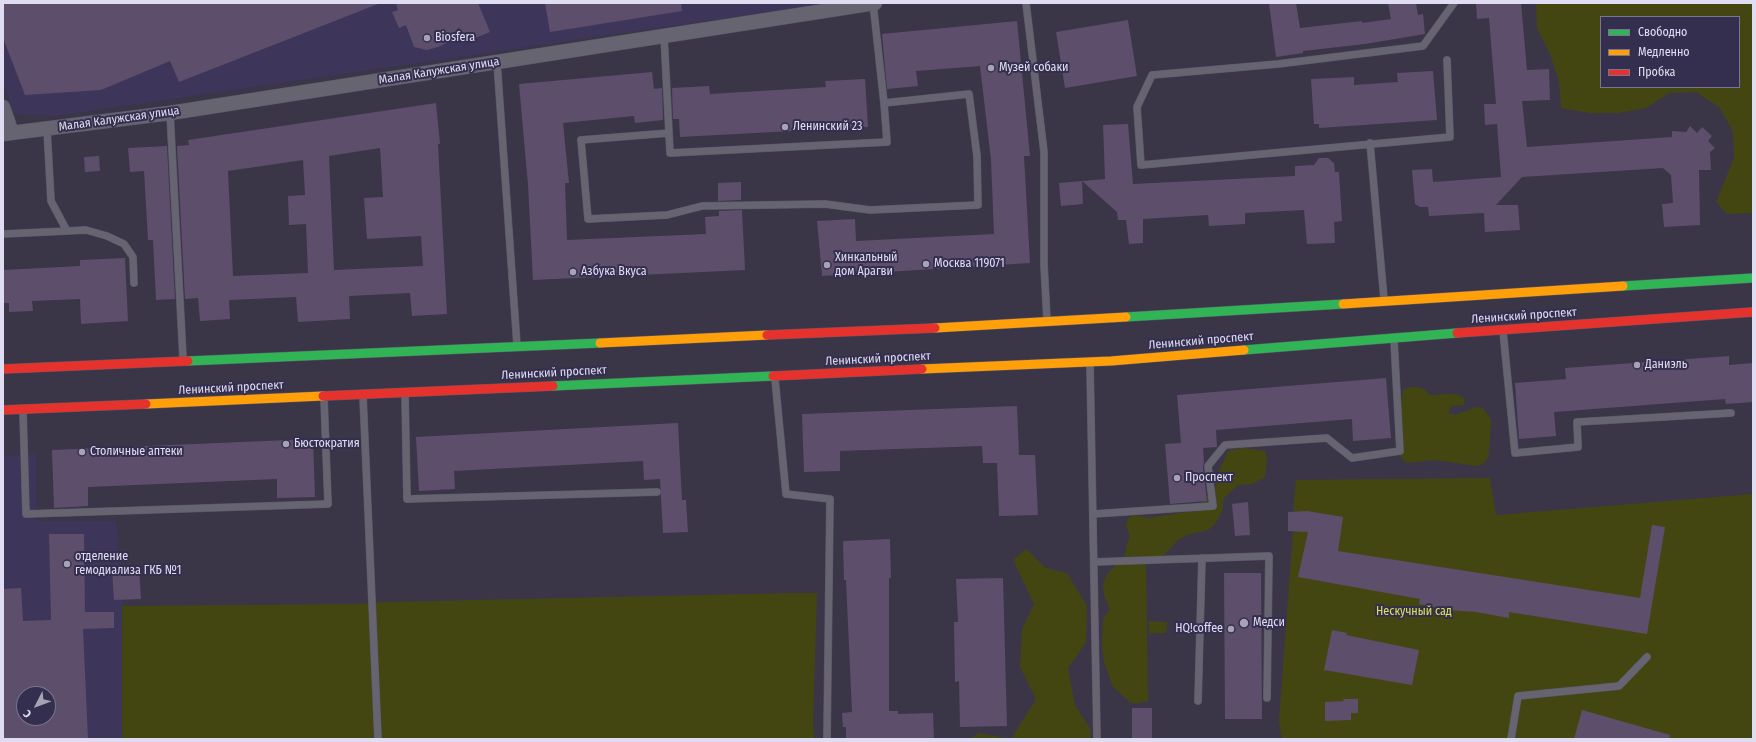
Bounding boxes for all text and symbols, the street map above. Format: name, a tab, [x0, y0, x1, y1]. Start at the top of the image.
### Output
legend	[1600, 16, 1740, 88]
text: Свободно	[1638, 25, 1687, 39]
place label: Biosfera	[435, 31, 475, 45]
marker: Biosfera	[422, 33, 432, 43]
text: Медленно	[1638, 45, 1690, 59]
street label: Малая Калужская улица	[378, 54, 500, 88]
place label: Музей собаки	[999, 61, 1069, 75]
marker: Музей собаки	[986, 63, 996, 73]
text: Пробка	[1638, 65, 1676, 79]
street label: Малая Калужская улица	[58, 103, 180, 135]
place label: Ленинский 23	[793, 120, 862, 134]
marker: Ленинский 23	[780, 122, 790, 132]
place label: Хинкальный дом Арагви	[835, 251, 898, 279]
place label: Москва 119071	[934, 257, 1005, 271]
marker: Москва 119071	[921, 259, 931, 269]
marker: Хинкальный дом Арагви	[822, 260, 832, 270]
place label: Азбука Вкуса	[581, 265, 647, 279]
marker: Азбука Вкуса	[568, 267, 578, 277]
street label: Ленинский проспект	[1471, 305, 1577, 327]
street label: Ленинский проспект	[1148, 329, 1254, 353]
street label: Ленинский проспект	[825, 349, 931, 369]
place label: Даниэль	[1645, 358, 1687, 372]
marker: Даниэль	[1632, 360, 1642, 370]
street label: Ленинский проспект	[501, 363, 607, 383]
street label: Ленинский проспект	[178, 378, 284, 398]
place label: Бюстократия	[294, 437, 360, 451]
marker: Бюстократия	[281, 439, 291, 449]
place label: Столичные аптеки	[90, 445, 183, 459]
marker: Столичные аптеки	[77, 447, 87, 457]
place label: Проспект	[1185, 471, 1233, 485]
marker: Проспект	[1172, 473, 1182, 483]
place label: отделение гемодиализа ГКБ №1	[75, 550, 181, 578]
marker: отделение гемодиализа ГКБ №1	[62, 559, 72, 569]
park label: Нескучный сад	[1376, 605, 1452, 619]
place label: Медси	[1253, 616, 1285, 630]
marker: Медси	[1238, 617, 1250, 629]
place label: HQ!coffee	[1175, 622, 1223, 636]
marker: HQ!coffee	[1226, 624, 1236, 634]
north arrow	[16, 686, 56, 726]
text: С	[21, 707, 34, 720]

